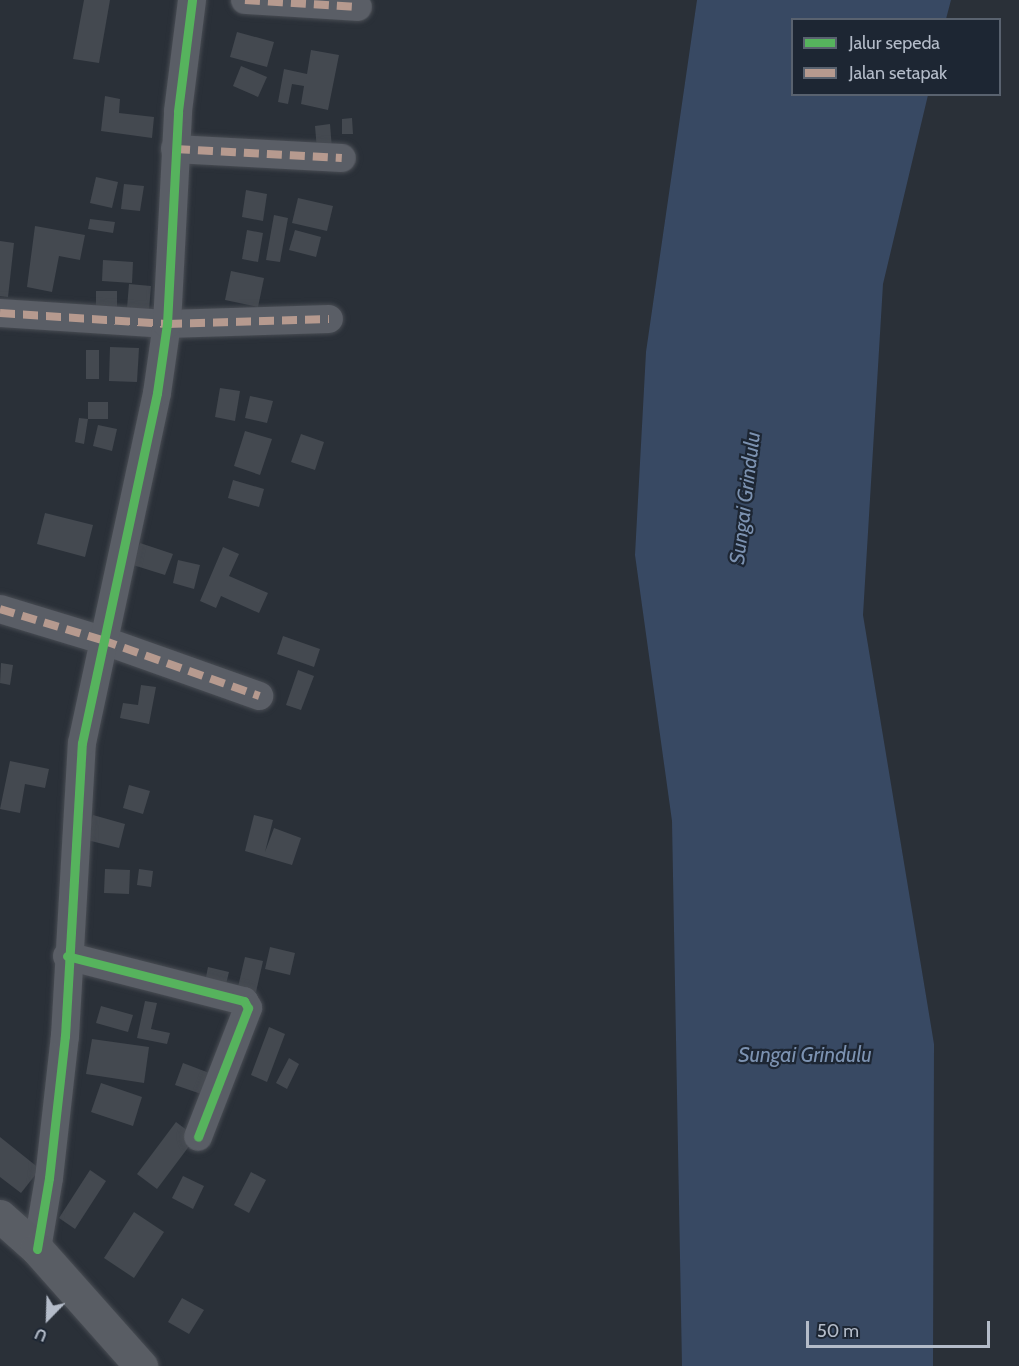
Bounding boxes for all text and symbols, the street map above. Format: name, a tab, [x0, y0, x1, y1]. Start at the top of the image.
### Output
legend	[791, 18, 1001, 96]
text: Jalur sepeda	[849, 32, 940, 54]
text: Jalan setapak	[849, 62, 947, 84]
water label: Sungai Grindulu	[724, 430, 766, 566]
water label: Sungai Grindulu	[738, 1042, 872, 1068]
north arrow	[18, 1288, 78, 1348]
scale bar	[809, 1309, 994, 1347]
text: 50 m	[817, 1320, 859, 1342]
text: U	[32, 1324, 50, 1346]

